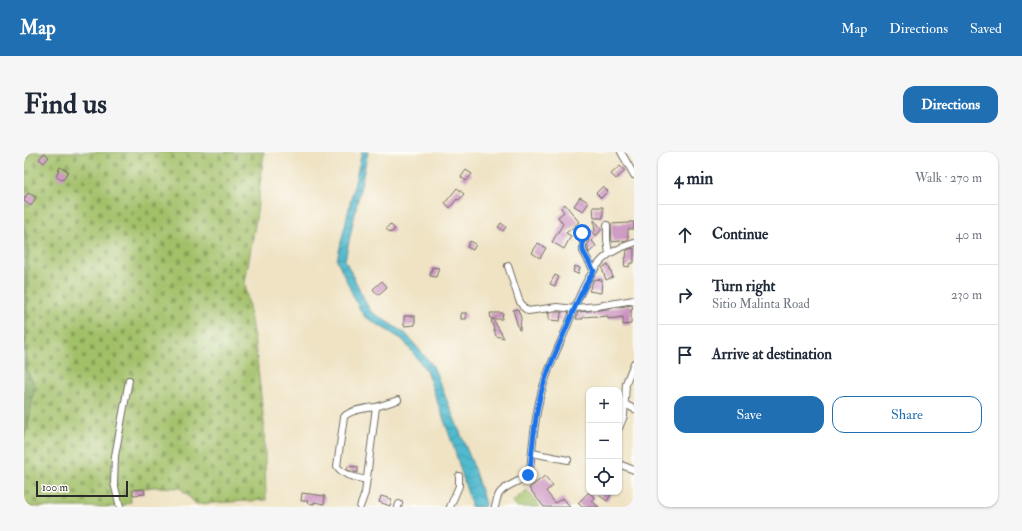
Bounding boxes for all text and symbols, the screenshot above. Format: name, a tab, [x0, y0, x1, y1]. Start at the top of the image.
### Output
text: Map	[20, 16, 56, 40]
text: Map	[841, 20, 867, 37]
text: Directions	[889, 20, 948, 37]
text: Saved	[970, 20, 1002, 37]
button: Directions	[903, 86, 998, 123]
text: Find us	[24, 87, 107, 122]
text: 4 min	[674, 168, 713, 189]
text: Walk · 270 m	[915, 170, 982, 186]
route start	[573, 224, 591, 242]
icon: ahead	[674, 224, 696, 246]
text: Continue	[712, 225, 768, 244]
text: 40 m	[956, 227, 982, 243]
text: Turn right	[712, 277, 775, 296]
icon: right	[674, 284, 696, 306]
text: 230 m	[951, 287, 982, 303]
text: Sitio Malinta Road	[712, 296, 810, 312]
icon: arrive	[674, 344, 696, 366]
text: Arrive at destination	[712, 345, 832, 364]
map controls	[586, 387, 622, 495]
button: +	[586, 387, 622, 423]
button: Save	[674, 396, 824, 433]
button: Share	[832, 396, 982, 433]
button: −	[586, 423, 622, 459]
button: locate	[586, 459, 622, 495]
route end	[519, 466, 537, 484]
scale bar	[36, 479, 128, 498]
text: 100 m	[42, 481, 68, 494]

